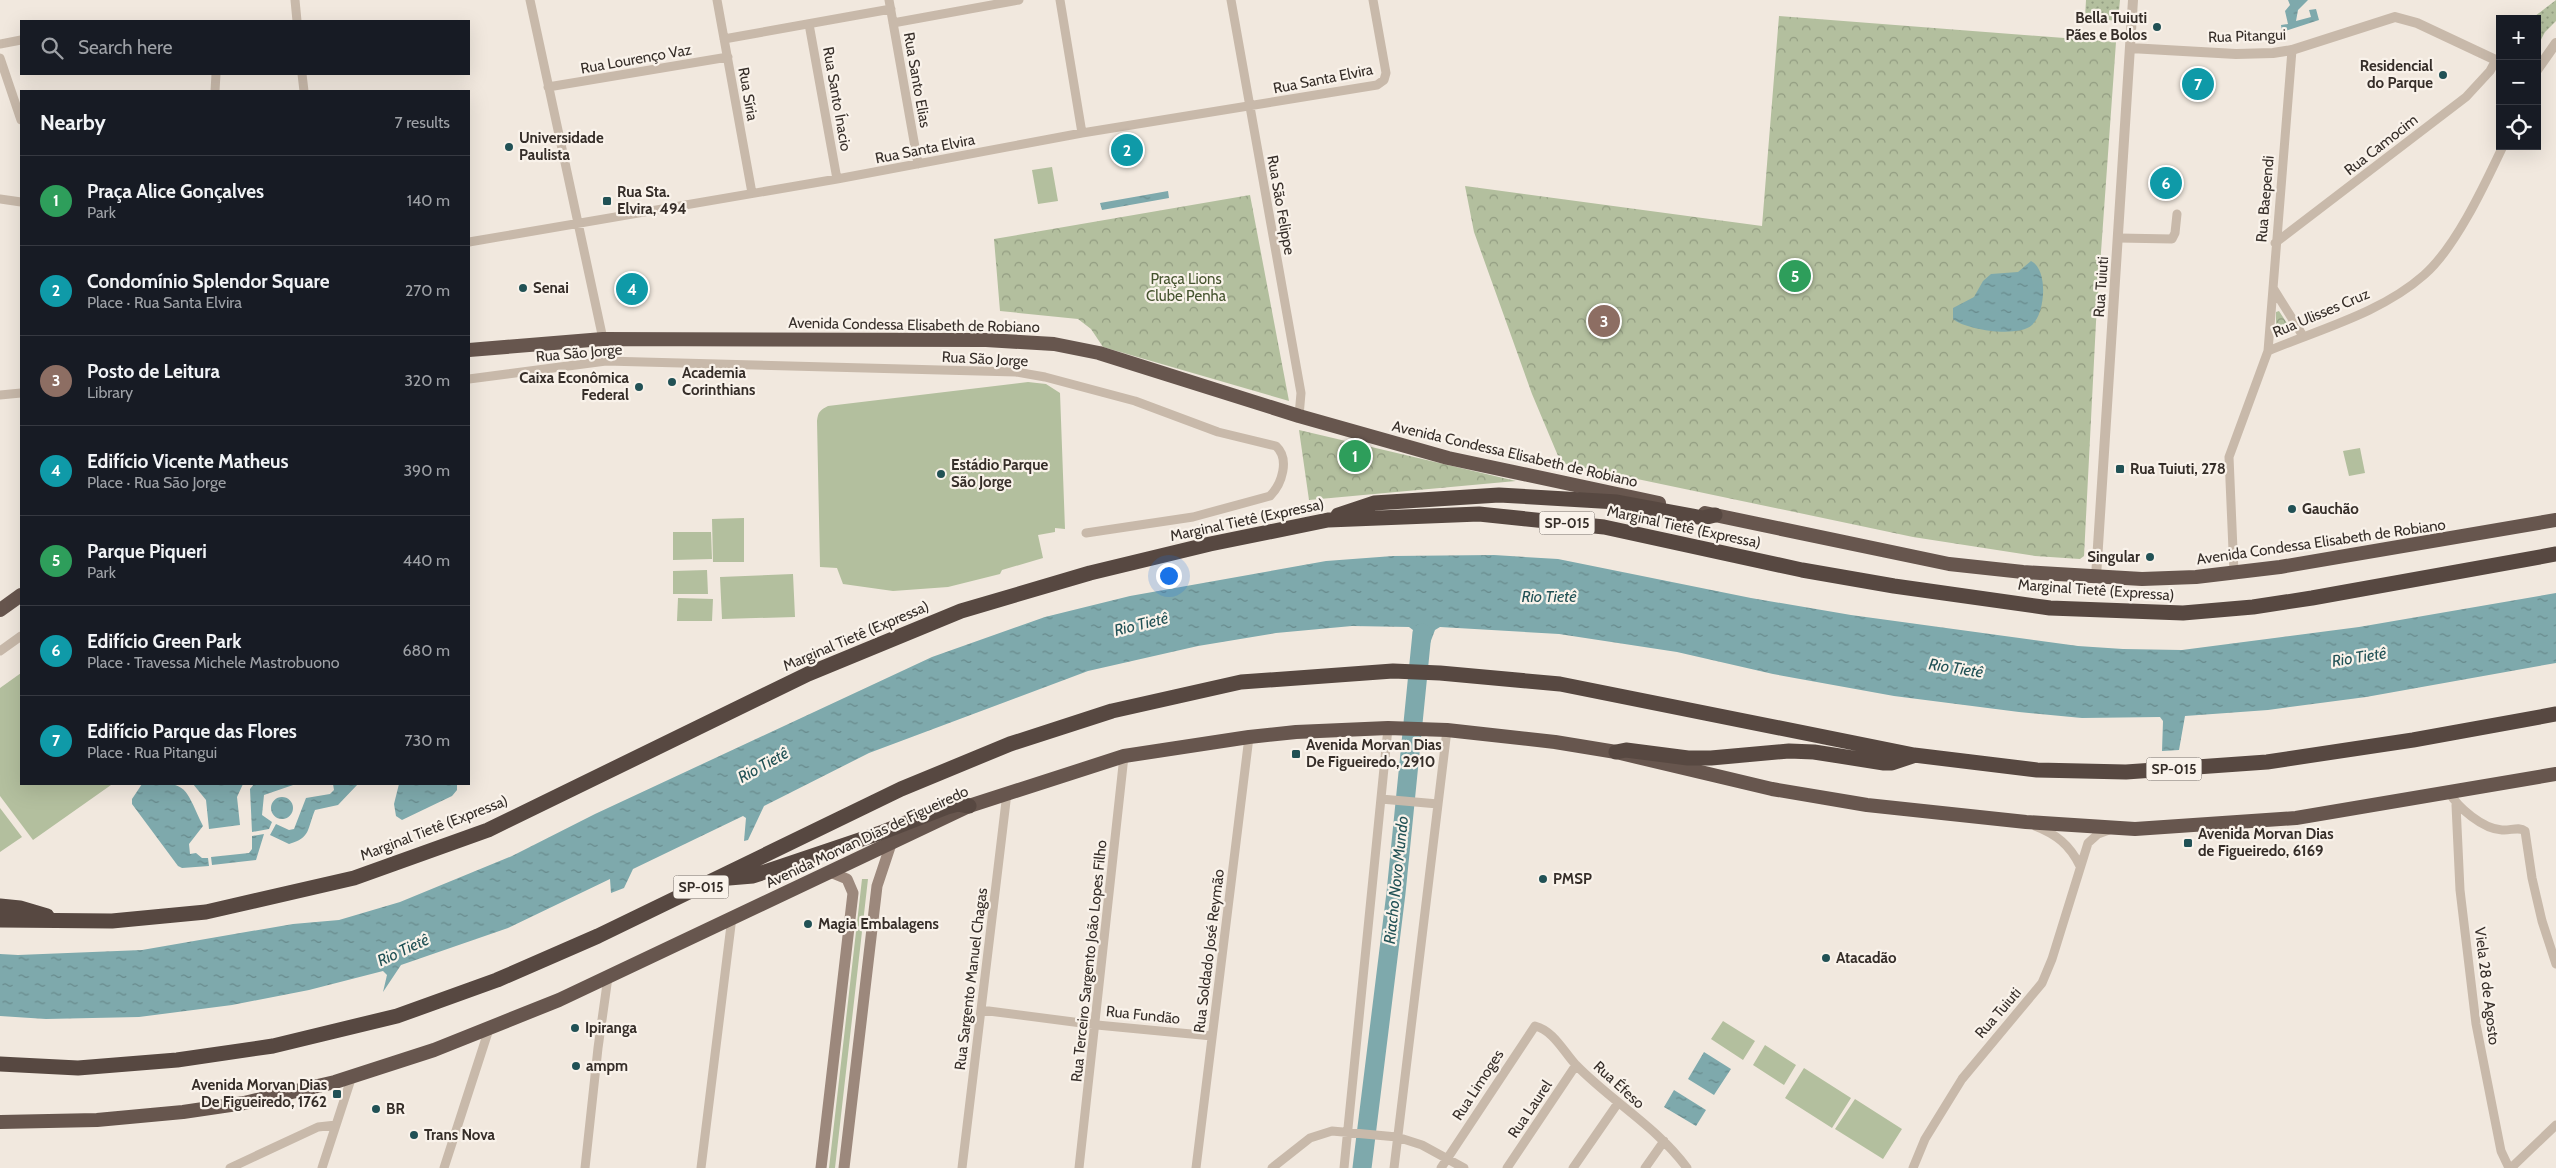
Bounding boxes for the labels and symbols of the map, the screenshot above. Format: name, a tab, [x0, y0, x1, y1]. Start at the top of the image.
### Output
place label: Bella Tuiuti Pães e Bolos	[2066, 9, 2147, 44]
marker: Bella Tuiuti Pães e Bolos	[2151, 21, 2163, 33]
street label: Rua Pitangui	[2208, 26, 2286, 46]
street label: Rua Santo Elias	[900, 31, 934, 129]
street label: Rua Lourenço Vaz	[579, 40, 693, 78]
street label: Rua Santo Ínacio	[819, 45, 856, 153]
place label: Residencial do Parque	[2360, 57, 2433, 92]
street label: Rua Santa Elvira	[1272, 60, 1375, 97]
pin: 7	[2182, 65, 2214, 103]
street label: Rua Síria	[734, 66, 762, 123]
marker: Residencial do Parque	[2437, 69, 2449, 81]
street label: Rua Camocim	[2341, 111, 2421, 179]
place label: Universidade Paulista	[519, 129, 604, 164]
street label: Rua Santa Elvira	[874, 130, 977, 167]
pin: 2	[1111, 131, 1143, 169]
marker: Universidade Paulista	[503, 141, 515, 153]
street label: Rua São Felippe	[1263, 154, 1299, 257]
street label: Rua Baependi	[2252, 155, 2278, 243]
pin: 6	[2150, 164, 2182, 202]
place label: Rua Sta. Elvira, 494	[617, 183, 687, 218]
marker: Rua Sta. Elvira, 494	[601, 195, 613, 207]
street label: Rua Tuiuti	[2090, 256, 2112, 318]
pin: 5	[1779, 257, 1811, 295]
pin: 4	[616, 270, 648, 308]
park label: Praça Lions Clube Penha	[1146, 270, 1227, 305]
place label: Senai	[533, 279, 569, 297]
marker: Senai	[517, 282, 529, 294]
street label: Rua Ulisses Cruz	[2270, 285, 2372, 341]
pin: 3	[1588, 302, 1620, 340]
street label: Avenida Condessa Elisabeth de Robiano	[788, 314, 1040, 336]
street label: Rua São Jorge	[535, 340, 623, 366]
street label: Rua São Jorge	[941, 348, 1029, 370]
place label: Academia Corinthians	[682, 364, 755, 399]
place label: Caixa Econômica Federal	[519, 369, 630, 404]
marker: Academia Corinthians	[666, 376, 678, 388]
marker: Caixa Econômica Federal	[633, 381, 645, 393]
street label: Avenida Condessa Elisabeth de Robiano	[1390, 417, 1640, 491]
pin: 1	[1339, 437, 1371, 475]
place label: Estádio Parque São Jorge	[951, 456, 1048, 491]
place label: Rua Tuiuti, 278	[2130, 460, 2226, 478]
marker: Rua Tuiuti, 278	[2114, 463, 2126, 475]
marker: Estádio Parque São Jorge	[935, 468, 947, 480]
street label: Marginal Tietê (Expressa)	[1168, 495, 1326, 545]
place label: Gauchão	[2302, 500, 2359, 518]
street label: Marginal Tietê (Expressa)	[1605, 502, 1763, 552]
marker: Gauchão	[2286, 503, 2298, 515]
road number: SP-015	[1540, 512, 1594, 534]
street label: Avenida Condessa Elisabeth de Robiano	[2195, 516, 2447, 568]
place label: Singular	[2087, 548, 2140, 566]
marker: Singular	[2144, 551, 2156, 563]
your location	[1156, 563, 1182, 589]
street label: Marginal Tietê (Expressa)	[2017, 576, 2175, 604]
water label: Rio Tietê	[1522, 587, 1577, 606]
street label: Marginal Tietê (Expressa)	[780, 597, 932, 675]
water label: Rio Tietê	[1112, 608, 1171, 640]
water label: Rio Tietê	[2330, 643, 2388, 671]
water label: Rio Tietê	[1927, 654, 1985, 682]
place label: Avenida Morvan Dias De Figueiredo, 2910	[1306, 736, 1442, 771]
water label: Rio Tietê	[734, 743, 792, 787]
marker: Avenida Morvan Dias De Figueiredo, 2910	[1290, 748, 1302, 760]
road number: SP-015	[2146, 758, 2202, 781]
street label: Avenida Morvan Dias de Figueiredo	[763, 782, 971, 892]
street label: Marginal Tietê (Expressa)	[358, 791, 510, 865]
water label: Riacho Novo Mundo	[1380, 815, 1412, 945]
place label: Avenida Morvan Dias de Figueiredo, 6169	[2198, 825, 2334, 860]
marker: Avenida Morvan Dias de Figueiredo, 6169	[2182, 837, 2194, 849]
street label: Rua Terceiro Sargento João Lopes Filho	[1067, 839, 1111, 1083]
street label: Rua Soldado José Reymão	[1190, 868, 1228, 1034]
place label: PMSP	[1553, 870, 1592, 888]
marker: PMSP	[1537, 873, 1549, 885]
road number: SP-015	[674, 876, 728, 899]
street label: Rua Sargento Manuel Chagas	[951, 887, 991, 1071]
place label: Magia Embalagens	[818, 915, 939, 933]
marker: Magia Embalagens	[802, 918, 814, 930]
street label: Viela 28 de Agosto	[2471, 926, 2503, 1046]
water label: Rio Tietê	[374, 929, 433, 970]
place label: Atacadão	[1836, 949, 1897, 967]
marker: Atacadão	[1820, 952, 1832, 964]
street label: Rua Tuiuti	[1971, 984, 2025, 1042]
street label: Rua Fundão	[1105, 1002, 1181, 1028]
place label: Ipiranga	[585, 1019, 637, 1037]
marker: Ipiranga	[569, 1022, 581, 1034]
street label: Rua Limoges	[1448, 1046, 1508, 1124]
place label: ampm	[586, 1057, 628, 1075]
street label: Rua Éfeso	[1590, 1057, 1649, 1113]
marker: ampm	[570, 1060, 582, 1072]
place label: Avenida Morvan Dias De Figueiredo, 1762	[191, 1076, 327, 1111]
street label: Rua Laurel	[1504, 1076, 1556, 1141]
marker: Avenida Morvan Dias De Figueiredo, 1762	[331, 1088, 343, 1100]
place label: BR	[386, 1100, 405, 1118]
marker: BR	[370, 1103, 382, 1115]
place label: Trans Nova	[424, 1126, 496, 1144]
marker: Trans Nova	[408, 1129, 420, 1141]

